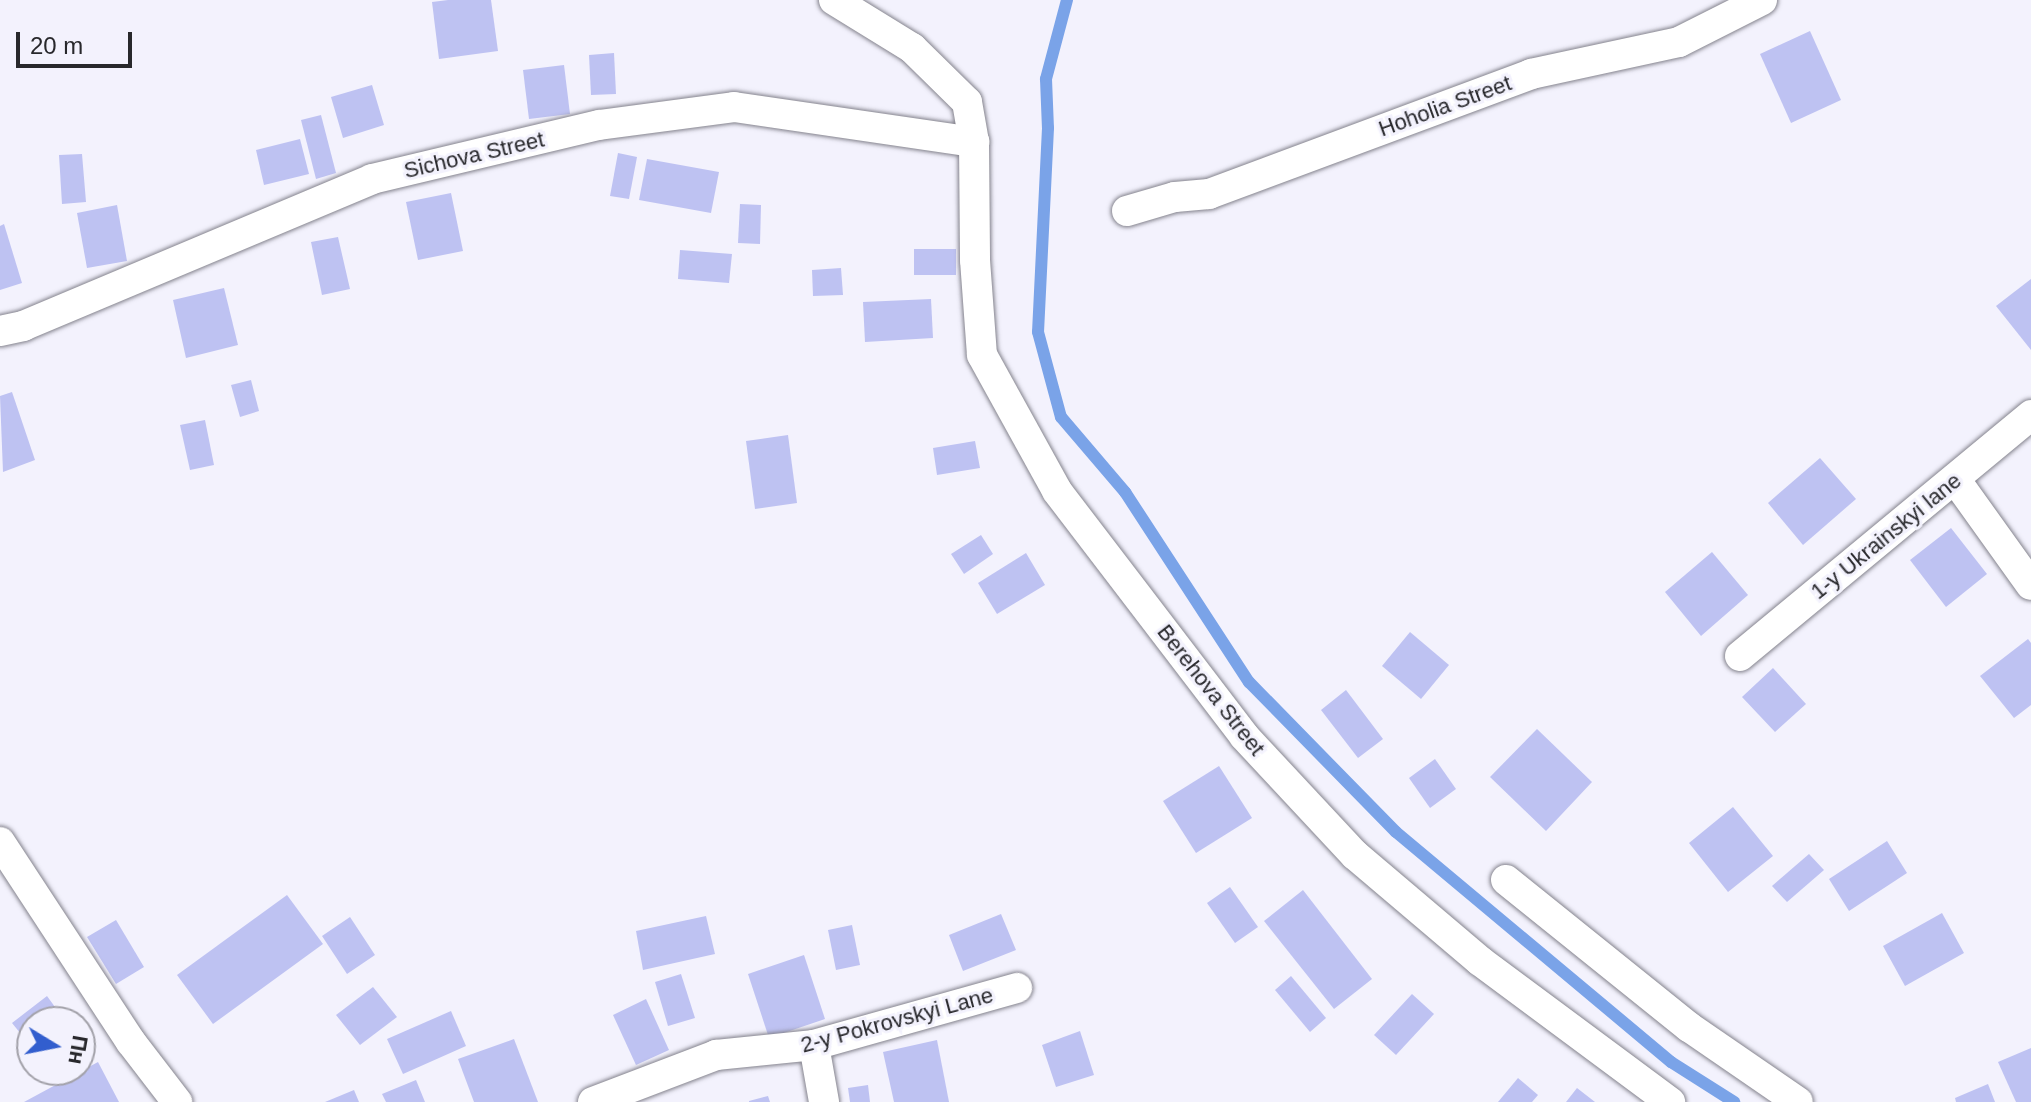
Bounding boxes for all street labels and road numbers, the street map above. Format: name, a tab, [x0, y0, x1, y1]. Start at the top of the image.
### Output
street label: Hoholia Street	[1375, 70, 1515, 142]
street label: Sichova Street	[401, 126, 547, 184]
street label: 1-y Ukrainskyi lane	[1805, 467, 1967, 605]
street label: Berehova Street	[1152, 619, 1270, 761]
street label: 2-y Pokrovskyi Lane	[798, 982, 996, 1058]

